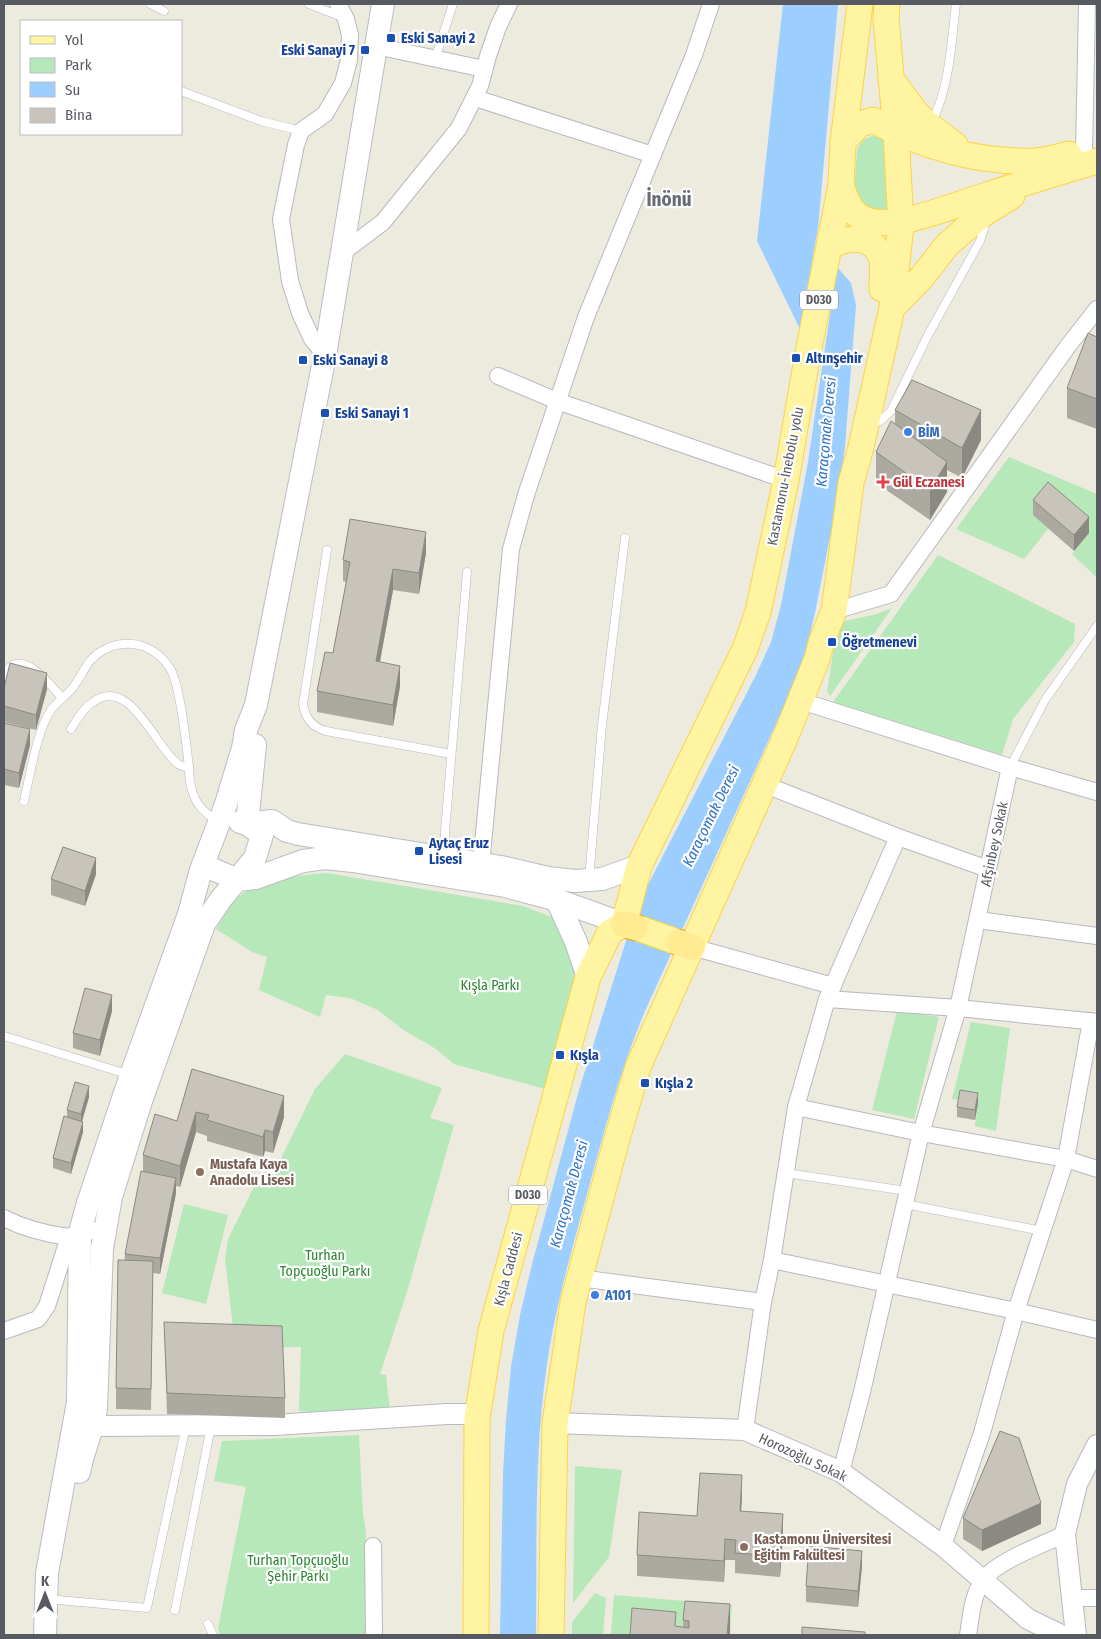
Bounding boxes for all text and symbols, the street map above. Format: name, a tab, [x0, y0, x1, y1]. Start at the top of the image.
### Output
legend	[20, 20, 182, 135]
place label: Eski Sanayi 2	[401, 30, 476, 47]
text: Yol	[65, 31, 83, 49]
marker: Eski Sanayi 2	[385, 32, 397, 44]
place label: Eski Sanayi 7	[281, 42, 355, 59]
marker: Eski Sanayi 7	[359, 44, 371, 56]
text: Park	[65, 56, 92, 74]
text: Su	[65, 81, 80, 99]
text: Bina	[65, 106, 92, 124]
district label: İnönü	[646, 187, 692, 211]
road number: D030	[800, 290, 838, 310]
place label: Altınşehir	[805, 350, 864, 368]
place label: Eski Sanayi 8	[313, 352, 389, 369]
marker: Altınşehir	[790, 352, 802, 364]
marker: Eski Sanayi 8	[297, 354, 309, 366]
water label: Karaçomak Deresi	[812, 376, 840, 488]
place label: Eski Sanayi 1	[335, 405, 409, 422]
street label: Kastamonu-İnebolu yolu	[764, 405, 807, 547]
marker: Eski Sanayi 1	[319, 407, 331, 419]
place label: BİM	[918, 423, 940, 441]
marker: BİM	[902, 426, 914, 438]
place label: Gül Eczanesi	[893, 474, 965, 491]
marker: Gül Eczanesi	[877, 476, 889, 488]
place label: Öğretmenevi	[842, 633, 917, 651]
marker: Öğretmenevi	[826, 636, 838, 648]
water label: Karaçomak Deresi	[679, 762, 743, 869]
street label: Afşinbey Sokak	[977, 800, 1012, 888]
place label: Aytaç Eruz Lisesi	[428, 835, 489, 868]
marker: Aytaç Eruz Lisesi	[413, 845, 425, 857]
park label: Kışla Parkı	[460, 977, 520, 994]
place label: Kışla	[570, 1047, 599, 1065]
marker: Kışla	[554, 1049, 566, 1061]
place label: Kışla 2	[655, 1075, 694, 1093]
marker: Kışla 2	[639, 1077, 651, 1089]
water label: Karaçomak Deresi	[546, 1138, 592, 1250]
place label: Mustafa Kaya Anadolu Lisesi	[209, 1156, 294, 1189]
marker: Mustafa Kaya Anadolu Lisesi	[194, 1166, 206, 1178]
road number: D030	[509, 1186, 547, 1204]
street label: Kışla Caddesi	[490, 1230, 527, 1308]
park label: Turhan Topçuoğlu Parkı	[280, 1247, 370, 1280]
place label: A101	[604, 1287, 631, 1304]
marker: A101	[589, 1289, 601, 1301]
street label: Horozoğlu Sokak	[756, 1430, 850, 1485]
place label: Kastamonu Üniversitesi Eğitim Fakültesi	[754, 1530, 892, 1564]
marker: Kastamonu Üniversitesi Eğitim Fakültesi	[738, 1541, 750, 1553]
park label: Turhan Topçuoğlu Şehir Parkı	[247, 1552, 349, 1585]
north arrow	[20, 1569, 70, 1619]
text: K	[41, 1573, 50, 1590]

